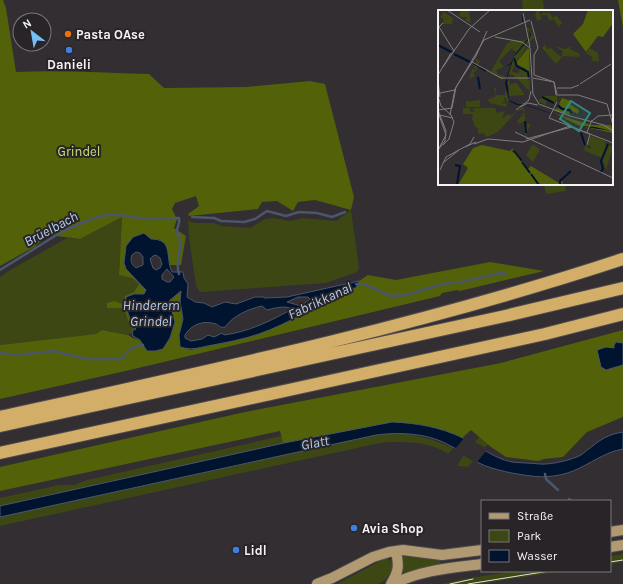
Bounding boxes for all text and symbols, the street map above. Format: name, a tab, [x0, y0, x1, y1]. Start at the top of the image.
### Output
inset map	[438, 10, 613, 185]
north arrow	[12, 12, 52, 52]
text: N	[20, 16, 34, 31]
place label: Pasta OAse	[76, 27, 145, 42]
marker: Pasta OAse	[63, 29, 73, 39]
marker: Danieli	[64, 45, 74, 55]
place label: Danieli	[47, 57, 91, 72]
park label: Grindel	[58, 144, 100, 159]
water label: Brüelbach	[21, 208, 81, 250]
water label: Fabrikkanal	[285, 279, 355, 323]
water label: Hinderem Grindel	[123, 297, 180, 330]
water label: Glatt	[300, 432, 331, 454]
legend	[481, 500, 611, 572]
text: Straße	[517, 509, 553, 523]
place label: Avia Shop	[362, 521, 424, 536]
marker: Avia Shop	[349, 523, 359, 533]
text: Park	[517, 529, 542, 543]
place label: Lidl	[244, 543, 267, 558]
marker: Lidl	[231, 545, 241, 555]
text: Wasser	[517, 549, 558, 563]

